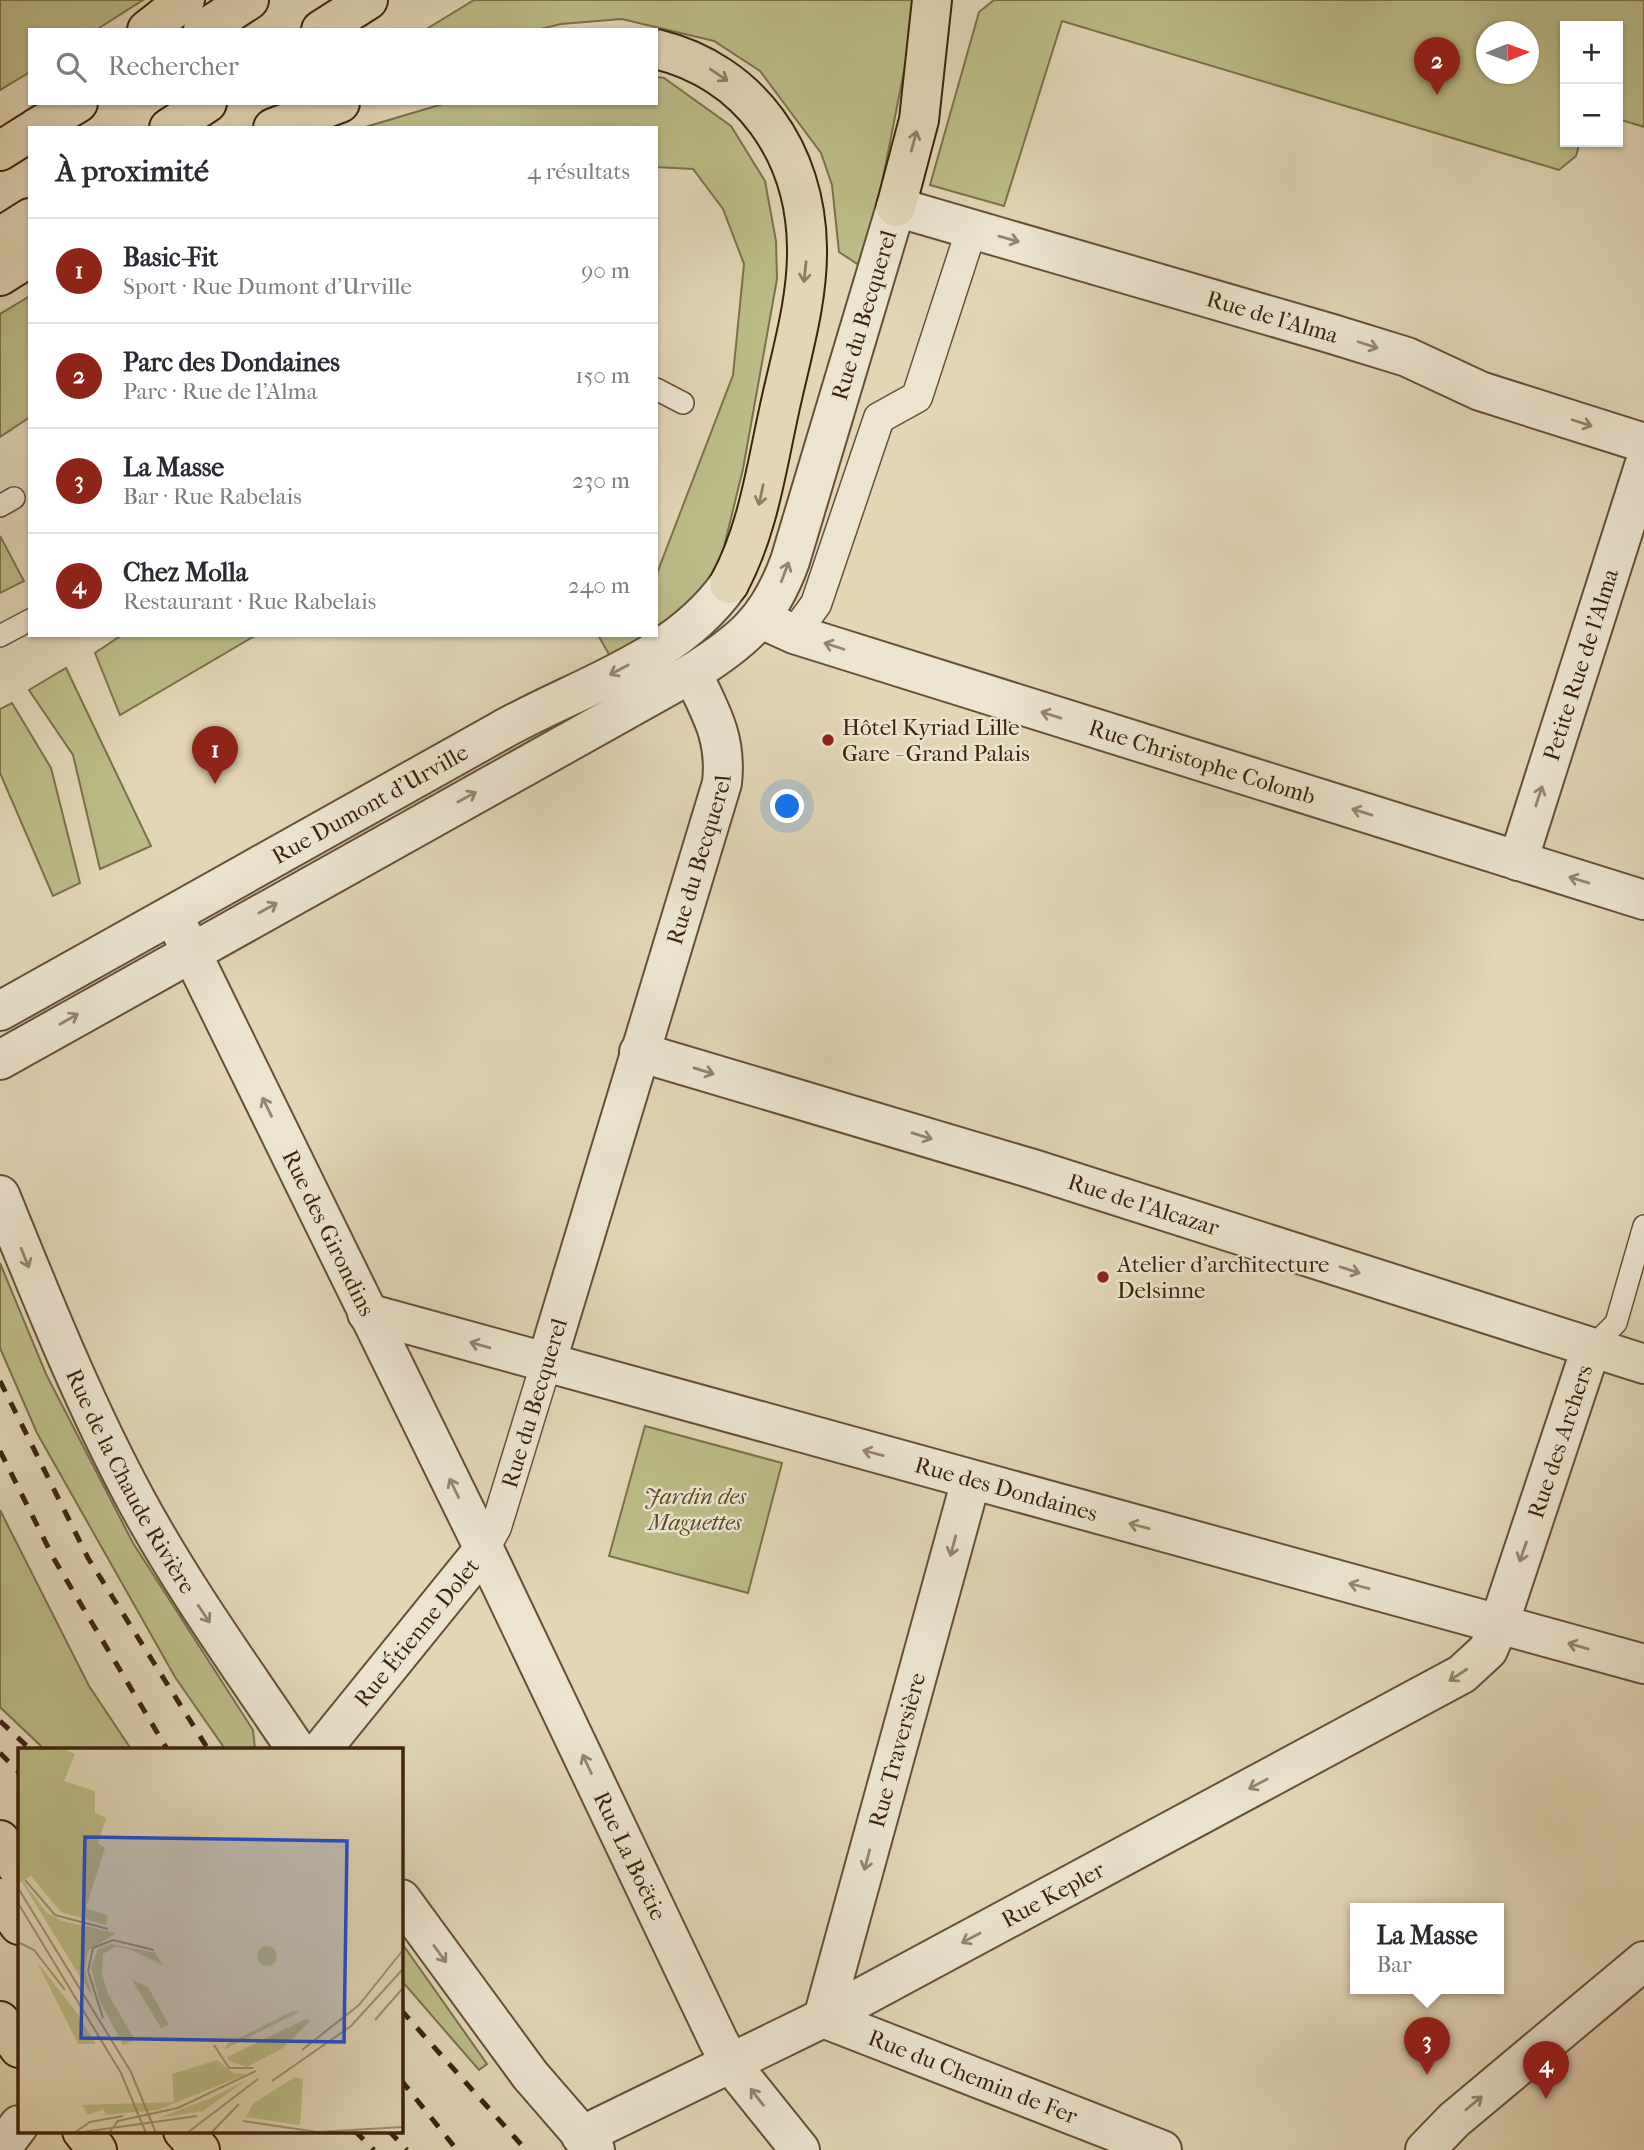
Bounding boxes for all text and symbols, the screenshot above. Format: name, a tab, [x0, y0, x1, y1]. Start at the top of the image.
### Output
north arrow	[1476, 21, 1539, 84]
map controls	[1560, 21, 1623, 147]
button: +	[1560, 21, 1623, 84]
search box	[28, 28, 658, 105]
pin: 2	[1414, 37, 1460, 95]
icon: search	[52, 48, 90, 86]
text: Rechercher	[108, 51, 239, 82]
one-way arrow	[709, 68, 728, 82]
button: −	[1560, 84, 1623, 147]
one-way arrow	[908, 130, 921, 153]
text: À proximité	[56, 154, 209, 189]
text: 4 résultats	[527, 158, 630, 185]
street label: Rue du Becquerel	[826, 226, 902, 403]
one-way arrow	[998, 234, 1020, 247]
text: Basic-Fit	[123, 242, 218, 273]
text: 1	[75, 257, 83, 284]
text: 90 m	[581, 257, 630, 284]
one-way arrow	[798, 260, 811, 283]
text: Sport · Rue Dumont d'Urville	[123, 273, 412, 300]
street label: Rue de l'Alma	[1203, 285, 1342, 349]
one-way arrow	[1357, 340, 1379, 352]
text: Parc des Dondaines	[123, 347, 340, 378]
text: 2	[73, 362, 85, 389]
text: 150 m	[575, 362, 630, 389]
text: Parc · Rue de l'Alma	[123, 378, 317, 405]
one-way arrow	[1570, 418, 1592, 430]
text: La Masse	[123, 452, 224, 483]
text: 3	[74, 467, 84, 494]
text: 230 m	[572, 467, 630, 494]
text: Bar · Rue Rabelais	[123, 483, 302, 510]
one-way arrow	[753, 483, 767, 506]
text: Chez Molla	[123, 557, 248, 588]
one-way arrow	[780, 562, 793, 584]
street label: Petite Rue de l'Alma	[1538, 565, 1624, 764]
text: 4	[72, 572, 86, 599]
text: 240 m	[568, 572, 630, 599]
text: Restaurant · Rue Rabelais	[123, 588, 376, 615]
one-way arrow	[823, 639, 845, 652]
one-way arrow	[610, 663, 630, 677]
one-way arrow	[1040, 707, 1062, 720]
place label: Hôtel Kyriad Lille Gare - Grand Palais	[842, 714, 1030, 767]
street label: Rue Christophe Colomb	[1085, 714, 1319, 810]
pin: 1	[192, 726, 238, 784]
marker: Hôtel Kyriad Lille Gare - Grand Palais	[820, 732, 836, 748]
street label: Rue Dumont d'Urville	[267, 739, 473, 870]
street label: Rue du Becquerel	[661, 773, 737, 948]
one-way arrow	[1534, 785, 1546, 807]
your location	[770, 789, 804, 823]
one-way arrow	[456, 790, 477, 803]
one-way arrow	[1351, 805, 1373, 817]
one-way arrow	[1568, 872, 1590, 885]
one-way arrow	[257, 901, 278, 914]
one-way arrow	[59, 1012, 79, 1026]
one-way arrow	[693, 1066, 715, 1079]
one-way arrow	[260, 1097, 274, 1118]
one-way arrow	[911, 1131, 933, 1144]
street label: Rue des Girondins	[276, 1146, 381, 1321]
street label: Rue de l'Alcazar	[1064, 1168, 1223, 1242]
one-way arrow	[20, 1247, 33, 1269]
place label: Atelier d'architecture Delsinne	[1116, 1251, 1329, 1304]
one-way arrow	[1338, 1265, 1360, 1277]
marker: Atelier d'architecture Delsinne	[1095, 1269, 1111, 1285]
street label: Rue du Becquerel	[496, 1314, 573, 1491]
one-way arrow	[470, 1338, 492, 1351]
street label: Rue des Archers	[1522, 1361, 1598, 1522]
street label: Rue de la Chaude Rivière	[60, 1365, 201, 1599]
one-way arrow	[862, 1446, 884, 1459]
street label: Rue des Dondaines	[912, 1451, 1101, 1527]
one-way arrow	[446, 1478, 460, 1499]
park label: Jardin des Maguettes	[644, 1483, 747, 1536]
one-way arrow	[1129, 1519, 1151, 1532]
one-way arrow	[946, 1534, 959, 1557]
one-way arrow	[1516, 1540, 1528, 1562]
street label: Rue Étienne Dolet	[349, 1553, 485, 1713]
one-way arrow	[1348, 1578, 1370, 1591]
one-way arrow	[197, 1604, 212, 1623]
one-way arrow	[1568, 1638, 1590, 1651]
one-way arrow	[1448, 1669, 1468, 1683]
street label: Rue Traversière	[863, 1670, 931, 1830]
inset map	[18, 1748, 402, 2132]
one-way arrow	[580, 1754, 593, 1775]
one-way arrow	[1248, 1777, 1268, 1791]
street label: Rue La Boëtie	[588, 1787, 672, 1925]
one-way arrow	[860, 1848, 873, 1871]
street label: Rue Kepler	[997, 1856, 1109, 1933]
popup	[1350, 1903, 1504, 1994]
text: La Masse	[1376, 1920, 1478, 1951]
one-way arrow	[961, 1931, 982, 1945]
one-way arrow	[432, 1945, 447, 1964]
text: Bar	[1376, 1951, 1412, 1978]
pin: 3	[1404, 2017, 1450, 2075]
street label: Rue du Chemin de Fer	[864, 2024, 1081, 2130]
pin: 4	[1523, 2041, 1569, 2099]
one-way arrow	[749, 2089, 764, 2107]
one-way arrow	[1465, 2096, 1483, 2111]

